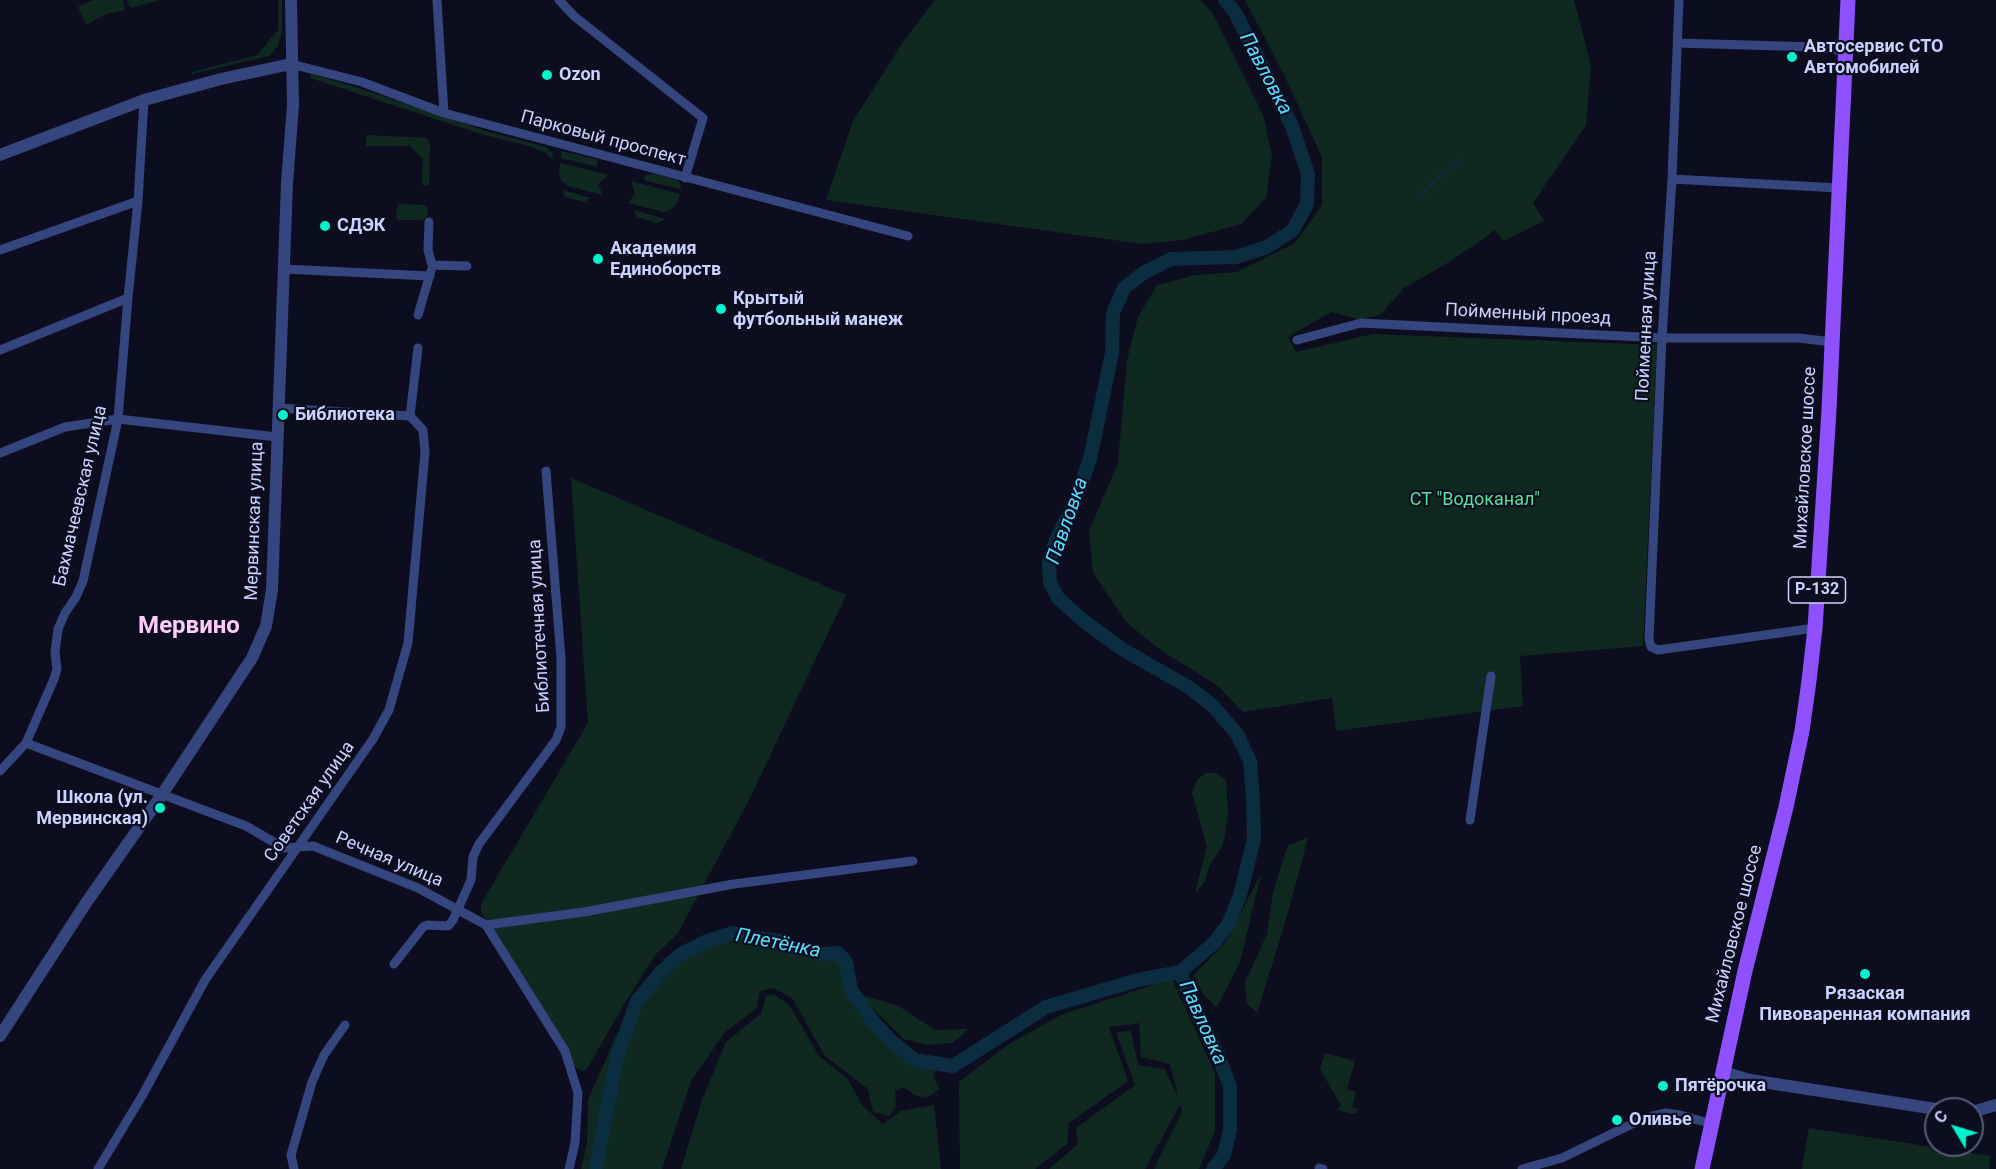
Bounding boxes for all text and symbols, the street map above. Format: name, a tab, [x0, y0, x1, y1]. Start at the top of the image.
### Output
water label: Павловка	[1233, 29, 1297, 119]
place label: Автосервис СТО Автомобилей	[1804, 36, 1943, 78]
marker: Автосервис СТО Автомобилей	[1785, 50, 1799, 64]
place label: Ozon	[559, 64, 601, 86]
marker: Ozon	[540, 68, 554, 82]
street label: Парковый проспект	[518, 107, 688, 171]
place label: СДЭК	[337, 215, 385, 237]
marker: СДЭК	[318, 219, 332, 233]
place label: Академия Единоборств	[610, 238, 721, 280]
street label: Пойменная улица	[1632, 250, 1662, 402]
marker: Академия Единоборств	[591, 252, 605, 266]
place label: Крытый футбольный манеж	[733, 288, 903, 330]
street label: Пойменный проезд	[1444, 300, 1612, 330]
marker: Крытый футбольный манеж	[714, 302, 728, 316]
street label: Михайловское шоссе	[1790, 366, 1822, 550]
street label: Бахмачеевская улица	[50, 403, 112, 589]
place label: Библиотека	[295, 404, 395, 426]
marker: Библиотека	[276, 408, 290, 422]
street label: Мервинская улица	[241, 441, 269, 601]
water label: Павловка	[1042, 475, 1094, 567]
park label: СТ "Водоканал"	[1410, 489, 1540, 511]
street label: Библиотечная улица	[525, 539, 555, 713]
road number: Р-132	[1788, 577, 1846, 603]
district label: Мервино	[138, 613, 240, 641]
street label: Советская улица	[260, 737, 360, 867]
place label: Школа (ул. Мервинская)	[36, 787, 148, 830]
marker: Школа (ул. Мервинская)	[153, 801, 167, 815]
street label: Речная улица	[332, 828, 446, 892]
street label: Михайловское шоссе	[1702, 843, 1768, 1025]
water label: Плетёнка	[733, 924, 823, 964]
marker: Рязаская Пивоваренная компания	[1858, 967, 1872, 981]
water label: Павловка	[1173, 977, 1231, 1069]
place label: Рязаская Пивоваренная компания	[1759, 983, 1971, 1026]
place label: Пятёрочка	[1675, 1075, 1766, 1097]
marker: Пятёрочка	[1656, 1079, 1670, 1093]
north arrow	[1924, 1097, 1984, 1157]
text: С	[1930, 1107, 1952, 1127]
place label: Оливье	[1629, 1109, 1692, 1131]
marker: Оливье	[1610, 1113, 1624, 1127]

